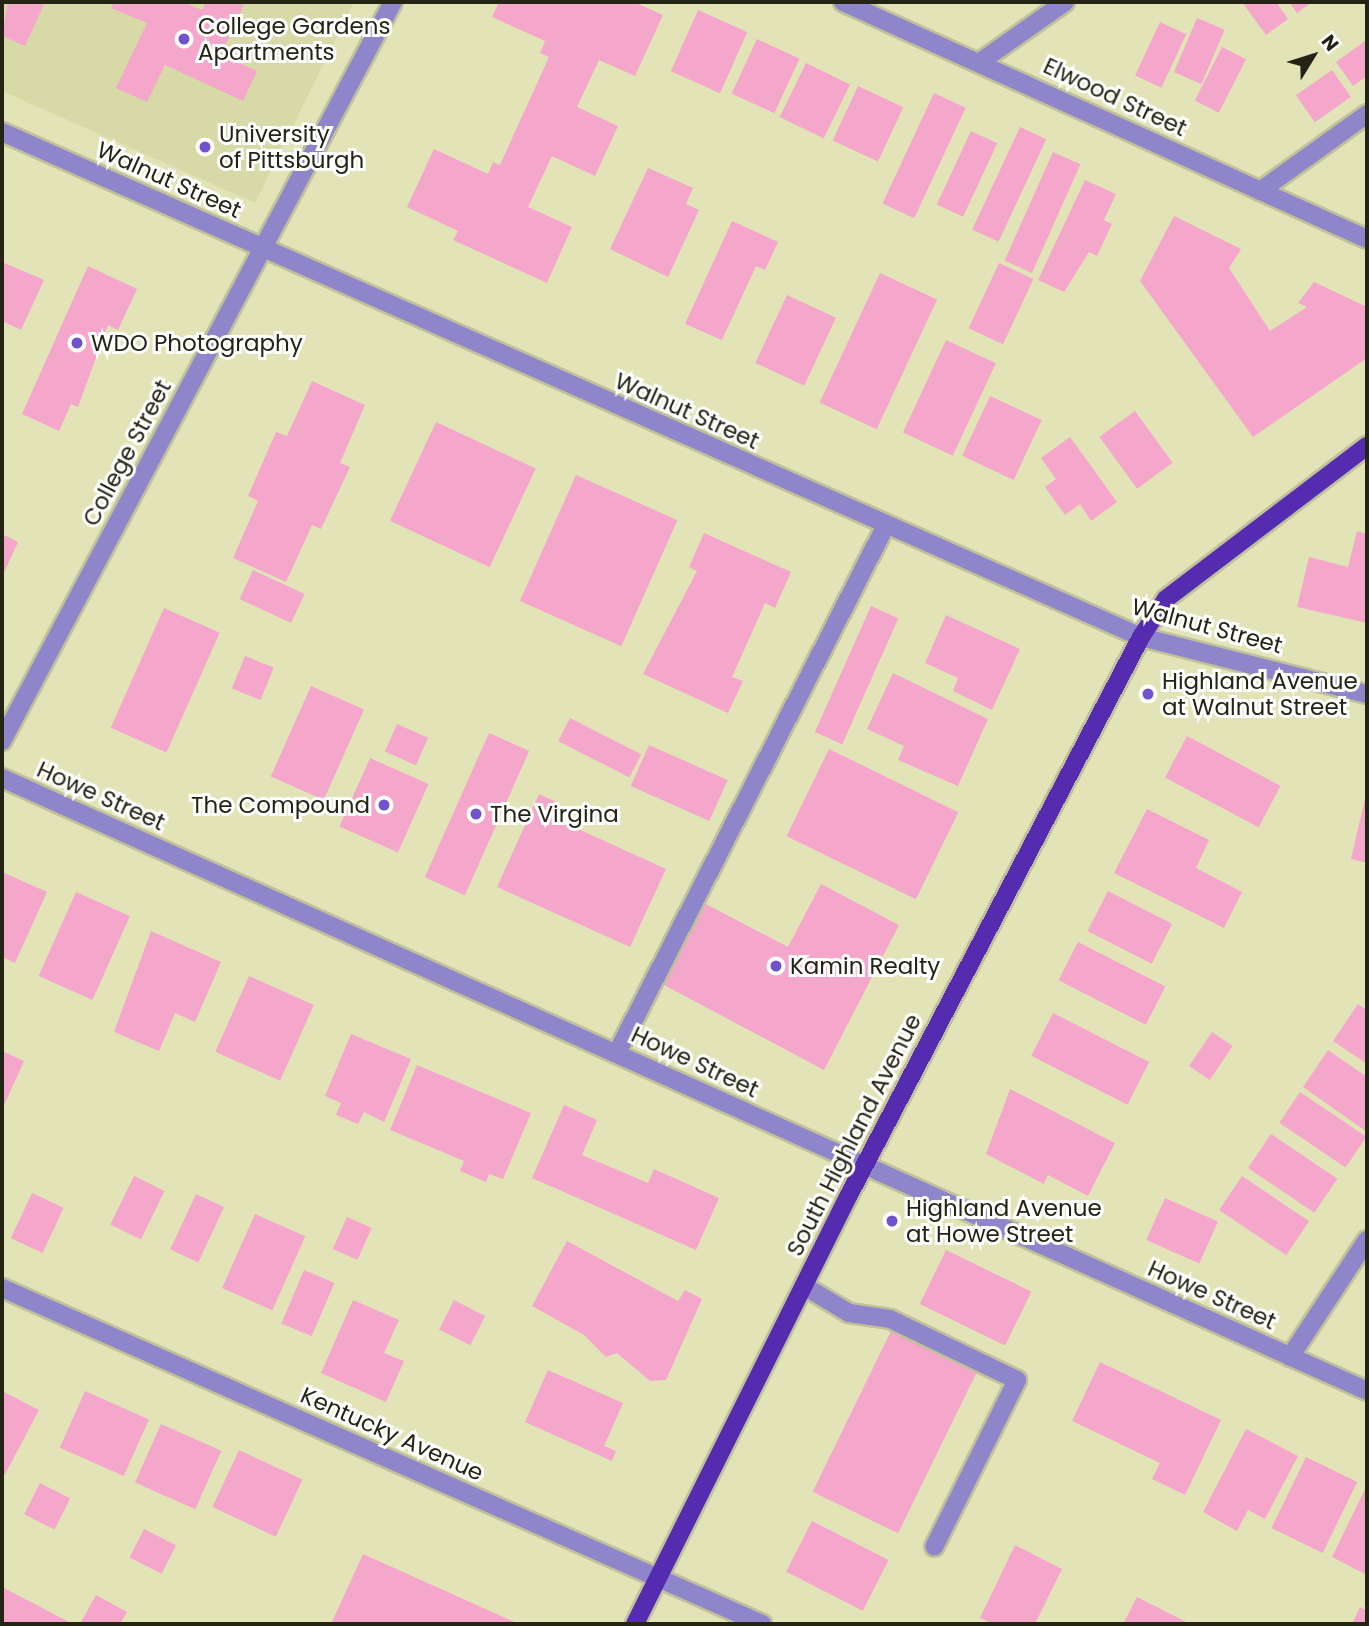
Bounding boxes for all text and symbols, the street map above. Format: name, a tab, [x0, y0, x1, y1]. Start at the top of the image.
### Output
place label: College Gardens Apartments	[198, 12, 391, 66]
north arrow	[1278, 21, 1348, 91]
text: N	[1315, 29, 1345, 57]
marker: College Gardens Apartments	[176, 31, 192, 47]
street label: Elwood Street	[1039, 52, 1191, 142]
place label: University of Pittsburgh	[219, 120, 364, 174]
street label: Walnut Street	[93, 136, 245, 224]
marker: University of Pittsburgh	[197, 139, 213, 155]
place label: WDO Photography	[91, 329, 303, 357]
marker: WDO Photography	[69, 335, 85, 351]
street label: Walnut Street	[611, 367, 763, 455]
street label: College Street	[77, 375, 177, 531]
street label: Walnut Street	[1129, 593, 1285, 659]
place label: Highland Avenue at Walnut Street	[1162, 667, 1358, 721]
marker: Highland Avenue at Walnut Street	[1140, 686, 1156, 702]
street label: Howe Street	[33, 755, 169, 837]
place label: The Compound	[191, 791, 370, 819]
marker: The Compound	[376, 797, 392, 813]
place label: The Virgina	[490, 800, 619, 828]
marker: The Virgina	[468, 806, 484, 822]
place label: Kamin Realty	[790, 952, 940, 980]
marker: Kamin Realty	[768, 958, 784, 974]
street label: South Highland Avenue	[781, 1009, 927, 1261]
street label: Howe Street	[627, 1020, 763, 1104]
place label: Highland Avenue at Howe Street	[906, 1194, 1102, 1248]
marker: Highland Avenue at Howe Street	[884, 1213, 900, 1229]
street label: Howe Street	[1144, 1254, 1280, 1336]
street label: Kentucky Avenue	[296, 1381, 488, 1487]

